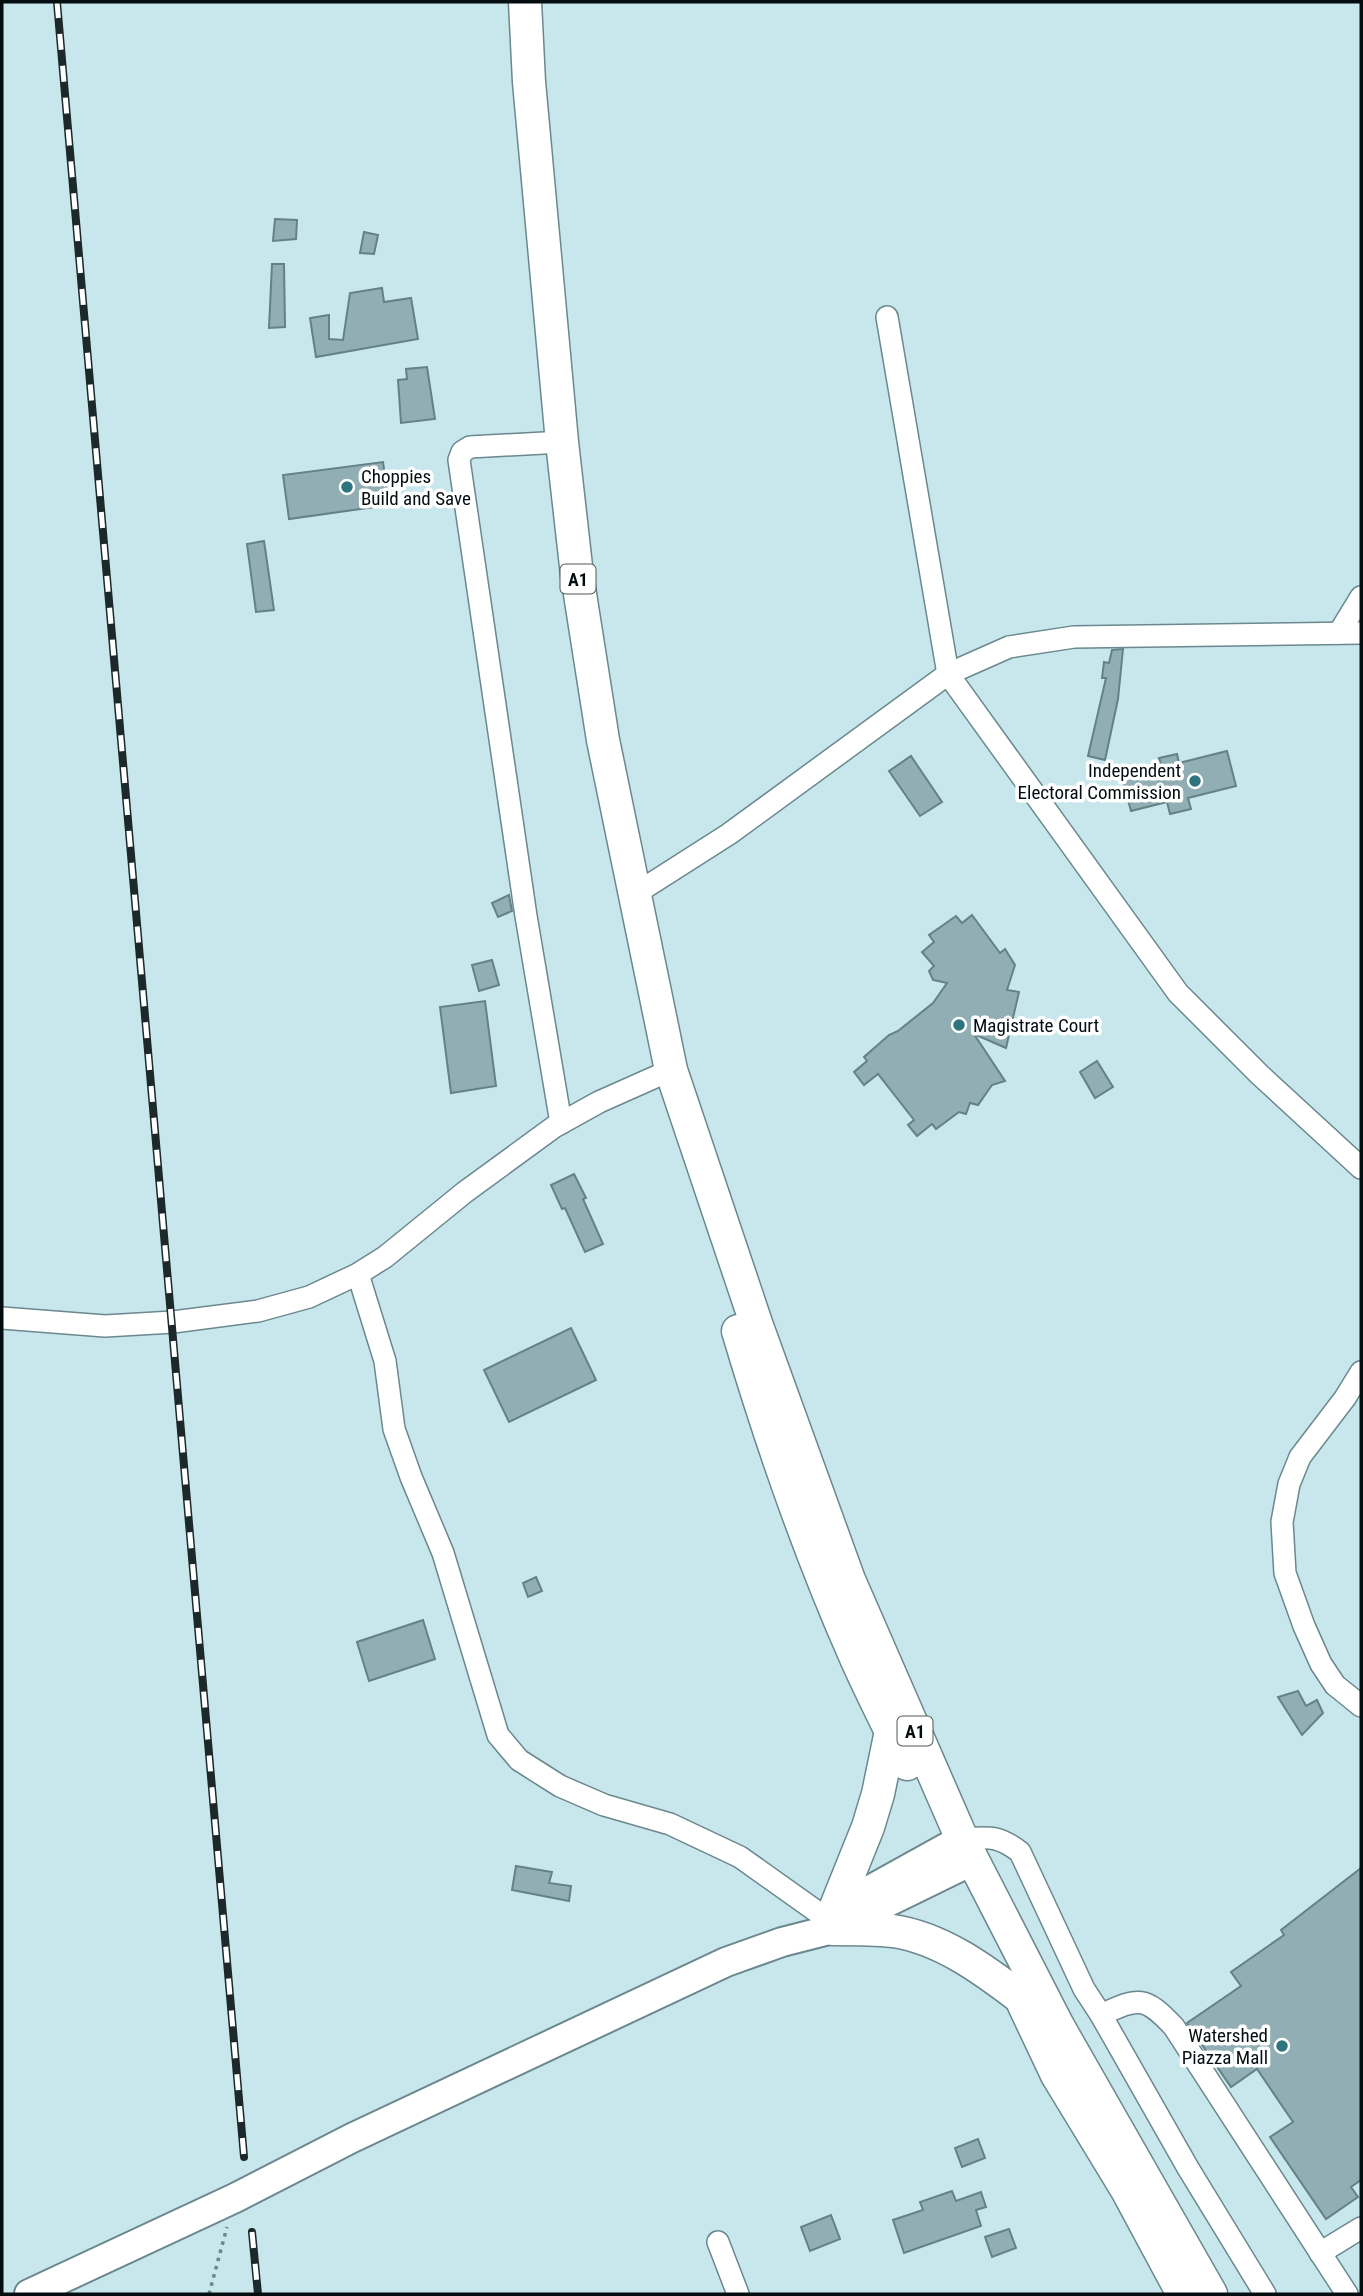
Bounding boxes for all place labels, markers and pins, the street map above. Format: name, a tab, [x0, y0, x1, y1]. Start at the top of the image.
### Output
place label: Choppies Build and Save	[361, 465, 471, 510]
marker: Choppies Build and Save	[339, 479, 355, 495]
place label: Independent Electoral Commission	[1018, 759, 1181, 804]
marker: Independent Electoral Commission	[1187, 773, 1203, 789]
place label: Magistrate Court	[973, 1014, 1099, 1037]
marker: Magistrate Court	[951, 1017, 967, 1033]
place label: Watershed Piazza Mall	[1182, 2024, 1268, 2069]
marker: Watershed Piazza Mall	[1274, 2038, 1290, 2054]

